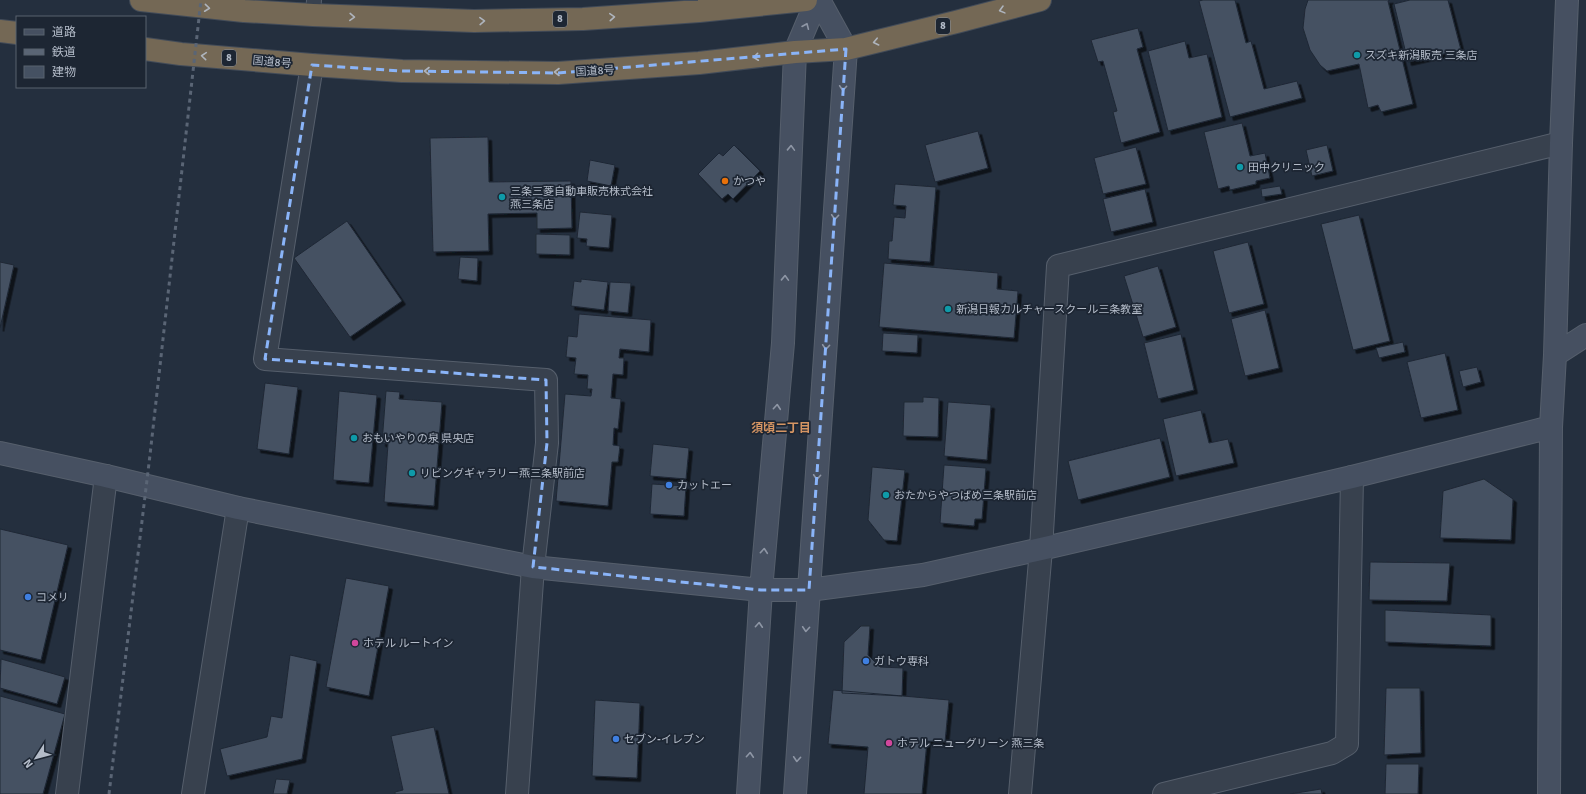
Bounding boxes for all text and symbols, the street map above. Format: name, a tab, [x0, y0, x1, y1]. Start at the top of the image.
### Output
one-way arrow	[204, 3, 210, 12]
one-way arrow	[999, 5, 1006, 14]
road number: 8	[553, 11, 567, 27]
one-way arrow	[349, 12, 355, 21]
one-way arrow	[609, 12, 615, 21]
legend	[16, 16, 146, 88]
one-way arrow	[479, 17, 485, 25]
road number: 8	[936, 18, 950, 34]
one-way arrow	[801, 23, 809, 31]
text: 道路	[52, 25, 76, 40]
one-way arrow	[873, 37, 879, 45]
text: 鉄道	[52, 45, 76, 60]
place label: スズキ新潟販売 三条店	[1365, 49, 1477, 62]
road number: 8	[222, 50, 236, 66]
marker: スズキ新潟販売 三条店	[1352, 50, 1362, 60]
one-way arrow	[201, 52, 207, 61]
one-way arrow	[753, 52, 759, 61]
street label: 国道8号	[252, 54, 292, 70]
street label: 国道8号	[575, 63, 615, 79]
text: 建物	[52, 65, 76, 80]
one-way arrow	[424, 67, 430, 75]
one-way arrow	[554, 68, 560, 77]
one-way arrow	[839, 85, 848, 91]
one-way arrow	[786, 145, 795, 151]
place label: 田中クリニック	[1248, 161, 1325, 174]
marker: 田中クリニック	[1235, 162, 1245, 172]
place label: かつや	[733, 175, 766, 188]
marker: かつや	[720, 176, 730, 186]
place label: 三条三菱自動車販売株式会社 燕三条店	[510, 185, 653, 211]
marker: 三条三菱自動車販売株式会社 燕三条店	[497, 192, 507, 202]
one-way arrow	[830, 214, 839, 220]
one-way arrow	[781, 275, 790, 281]
place label: 新潟日報カルチャースクール三条教室	[956, 303, 1142, 316]
marker: 新潟日報カルチャースクール三条教室	[943, 304, 953, 314]
one-way arrow	[821, 344, 830, 350]
one-way arrow	[772, 404, 781, 410]
district label: 須頃二丁目	[751, 421, 811, 436]
place label: おもいやりの泉 県央店	[362, 432, 474, 445]
marker: おもいやりの泉 県央店	[349, 433, 359, 443]
place label: リビングギャラリー燕三条駅前店	[420, 467, 585, 480]
marker: リビングギャラリー燕三条駅前店	[407, 468, 417, 478]
one-way arrow	[812, 474, 821, 480]
place label: カットエー	[677, 479, 732, 492]
marker: カットエー	[664, 480, 674, 490]
place label: おたからやつばめ三条駅前店	[894, 489, 1037, 502]
marker: おたからやつばめ三条駅前店	[881, 490, 891, 500]
one-way arrow	[760, 548, 769, 554]
place label: コメリ	[36, 591, 69, 604]
marker: コメリ	[23, 592, 33, 602]
one-way arrow	[754, 622, 763, 628]
one-way arrow	[802, 626, 811, 632]
place label: ホテル ルートイン	[363, 637, 453, 650]
marker: ホテル ルートイン	[350, 638, 360, 648]
place label: ガトウ専科	[874, 655, 929, 668]
marker: ガトウ専科	[861, 656, 871, 666]
place label: セブン-イレブン	[624, 733, 705, 746]
marker: セブン-イレブン	[611, 734, 621, 744]
place label: ホテル ニューグリーン 燕三条	[897, 737, 1044, 750]
north arrow	[16, 738, 56, 778]
marker: ホテル ニューグリーン 燕三条	[884, 738, 894, 748]
one-way arrow	[746, 752, 755, 758]
one-way arrow	[793, 756, 802, 762]
text: N	[21, 757, 36, 771]

